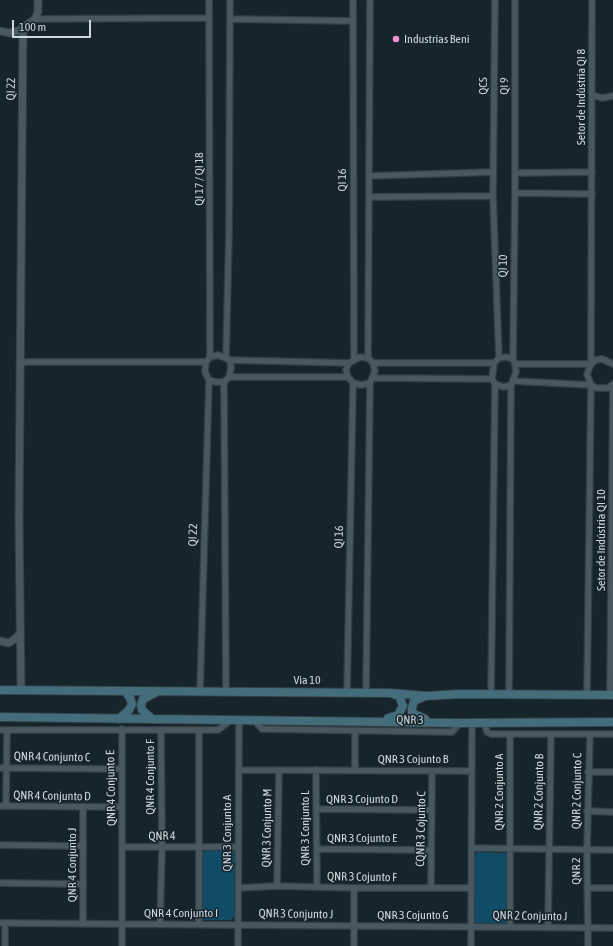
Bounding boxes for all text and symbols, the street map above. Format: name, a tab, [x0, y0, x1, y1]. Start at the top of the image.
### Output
scale bar	[14, 12, 93, 38]
text: 100 m	[19, 20, 46, 34]
place label: Industrias Beni	[404, 32, 470, 46]
marker: Industrias Beni	[391, 34, 401, 44]
street label: Setor de Indústria QI 8	[574, 49, 588, 145]
street label: QI 22	[4, 77, 18, 101]
street label: QCS	[476, 77, 490, 95]
street label: QI 9	[497, 77, 511, 95]
street label: QI 17 / QI 18	[192, 152, 206, 206]
street label: QI 16	[335, 169, 349, 191]
street label: QI 10	[496, 254, 510, 278]
street label: Setor de Indústria QI 10	[594, 489, 608, 591]
street label: QI 22	[185, 523, 201, 547]
street label: QI 16	[332, 525, 346, 549]
street label: Via 10	[293, 673, 321, 687]
street label: QNR 3	[396, 713, 424, 727]
street label: QNR 4 Conjunto F	[143, 739, 157, 815]
street label: QNR 4 Conjunto C	[14, 749, 90, 765]
street label: QNR 4 Conjunto E	[103, 750, 119, 826]
street label: QNR 3 Cojunto B	[378, 752, 448, 766]
street label: QNR 2 Conjunto C	[569, 753, 585, 829]
street label: QNR 2 Conjunto A	[492, 754, 506, 830]
street label: QNR 2 Conjunto B	[531, 754, 547, 830]
street label: QNR 4 Conjunto D	[13, 788, 91, 804]
street label: QNR 3 Conjunto M	[259, 788, 275, 868]
street label: QNR 3 Conjunto L	[298, 790, 312, 866]
street label: CQNR 3 Cojunto C	[413, 791, 429, 867]
street label: QNR 3 Cojunto D	[326, 792, 398, 806]
street label: QNR 3 Conjunto A	[220, 795, 234, 871]
street label: QNR 4 Conjunto J	[65, 828, 79, 902]
street label: QNR 4	[148, 829, 176, 843]
street label: QNR 3 Cojunto E	[327, 831, 397, 845]
street label: QNR 2	[569, 857, 583, 885]
street label: QNR 3 Cojunto F	[327, 869, 397, 885]
street label: QNR 4 Conjunto I	[144, 906, 218, 920]
street label: QNR 3 Conjunto J	[259, 906, 333, 922]
street label: QNR 3 Cojunto G	[377, 908, 449, 922]
street label: QNR 2 Conjunto J	[493, 908, 567, 924]

